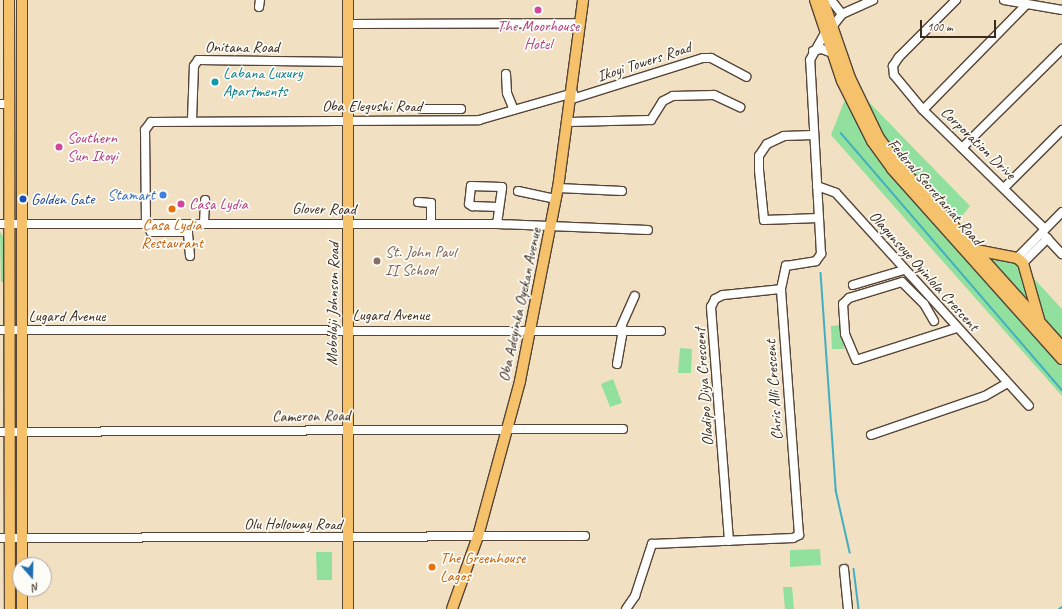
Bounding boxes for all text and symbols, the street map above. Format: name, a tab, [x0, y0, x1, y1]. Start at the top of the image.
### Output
marker: The Moorhouse Hotel	[533, 5, 543, 15]
scale bar	[922, 12, 998, 38]
place label: The Moorhouse Hotel	[497, 16, 579, 54]
text: 100 m	[927, 19, 953, 35]
street label: Onitana Road	[205, 37, 279, 57]
street label: Ikoyi Towers Road	[595, 38, 693, 86]
place label: Labana Luxury Apartments	[223, 63, 303, 101]
marker: Labana Luxury Apartments	[210, 77, 220, 87]
street label: Oba Elegushi Road	[322, 96, 422, 116]
street label: Corporation Drive	[937, 102, 1019, 184]
place label: Southern Sun Ikoyi	[67, 128, 118, 166]
street label: Federal Secretariat Road	[883, 135, 987, 249]
marker: Southern Sun Ikoyi	[54, 142, 64, 152]
place label: Stamart	[107, 185, 155, 205]
place label: Golden Gate	[31, 189, 95, 209]
marker: Stamart	[158, 190, 168, 200]
marker: Golden Gate	[18, 194, 28, 204]
place label: Casa Lydia	[189, 194, 247, 214]
marker: Casa Lydia	[176, 199, 186, 209]
street label: Glover Road	[292, 199, 356, 219]
marker: Casa Lydia Restaurant	[167, 204, 177, 214]
street label: Olagunsoye Oyinlola Crescent	[865, 207, 983, 335]
place label: Casa Lydia Restaurant	[141, 215, 203, 253]
street label: Oba Adeyinka Oyekan Avenue	[494, 227, 546, 383]
street label: Mobolaji Johnson Road	[322, 242, 344, 366]
place label: St. John Paul II School	[385, 242, 457, 280]
marker: St. John Paul II School	[372, 256, 382, 266]
street label: Lugard Avenue	[353, 305, 429, 325]
street label: Lugard Avenue	[29, 306, 105, 326]
street label: Oladipo Diya Crescent	[690, 327, 718, 447]
street label: Chris Alli Crescent	[761, 339, 787, 441]
street label: Cameron Road	[272, 406, 350, 426]
street label: Olu Holloway Road	[244, 514, 342, 534]
place label: The Greenhouse Lagos	[440, 548, 525, 586]
north arrow	[12, 557, 52, 597]
marker: The Greenhouse Lagos	[427, 562, 437, 572]
text: N	[30, 580, 41, 595]

